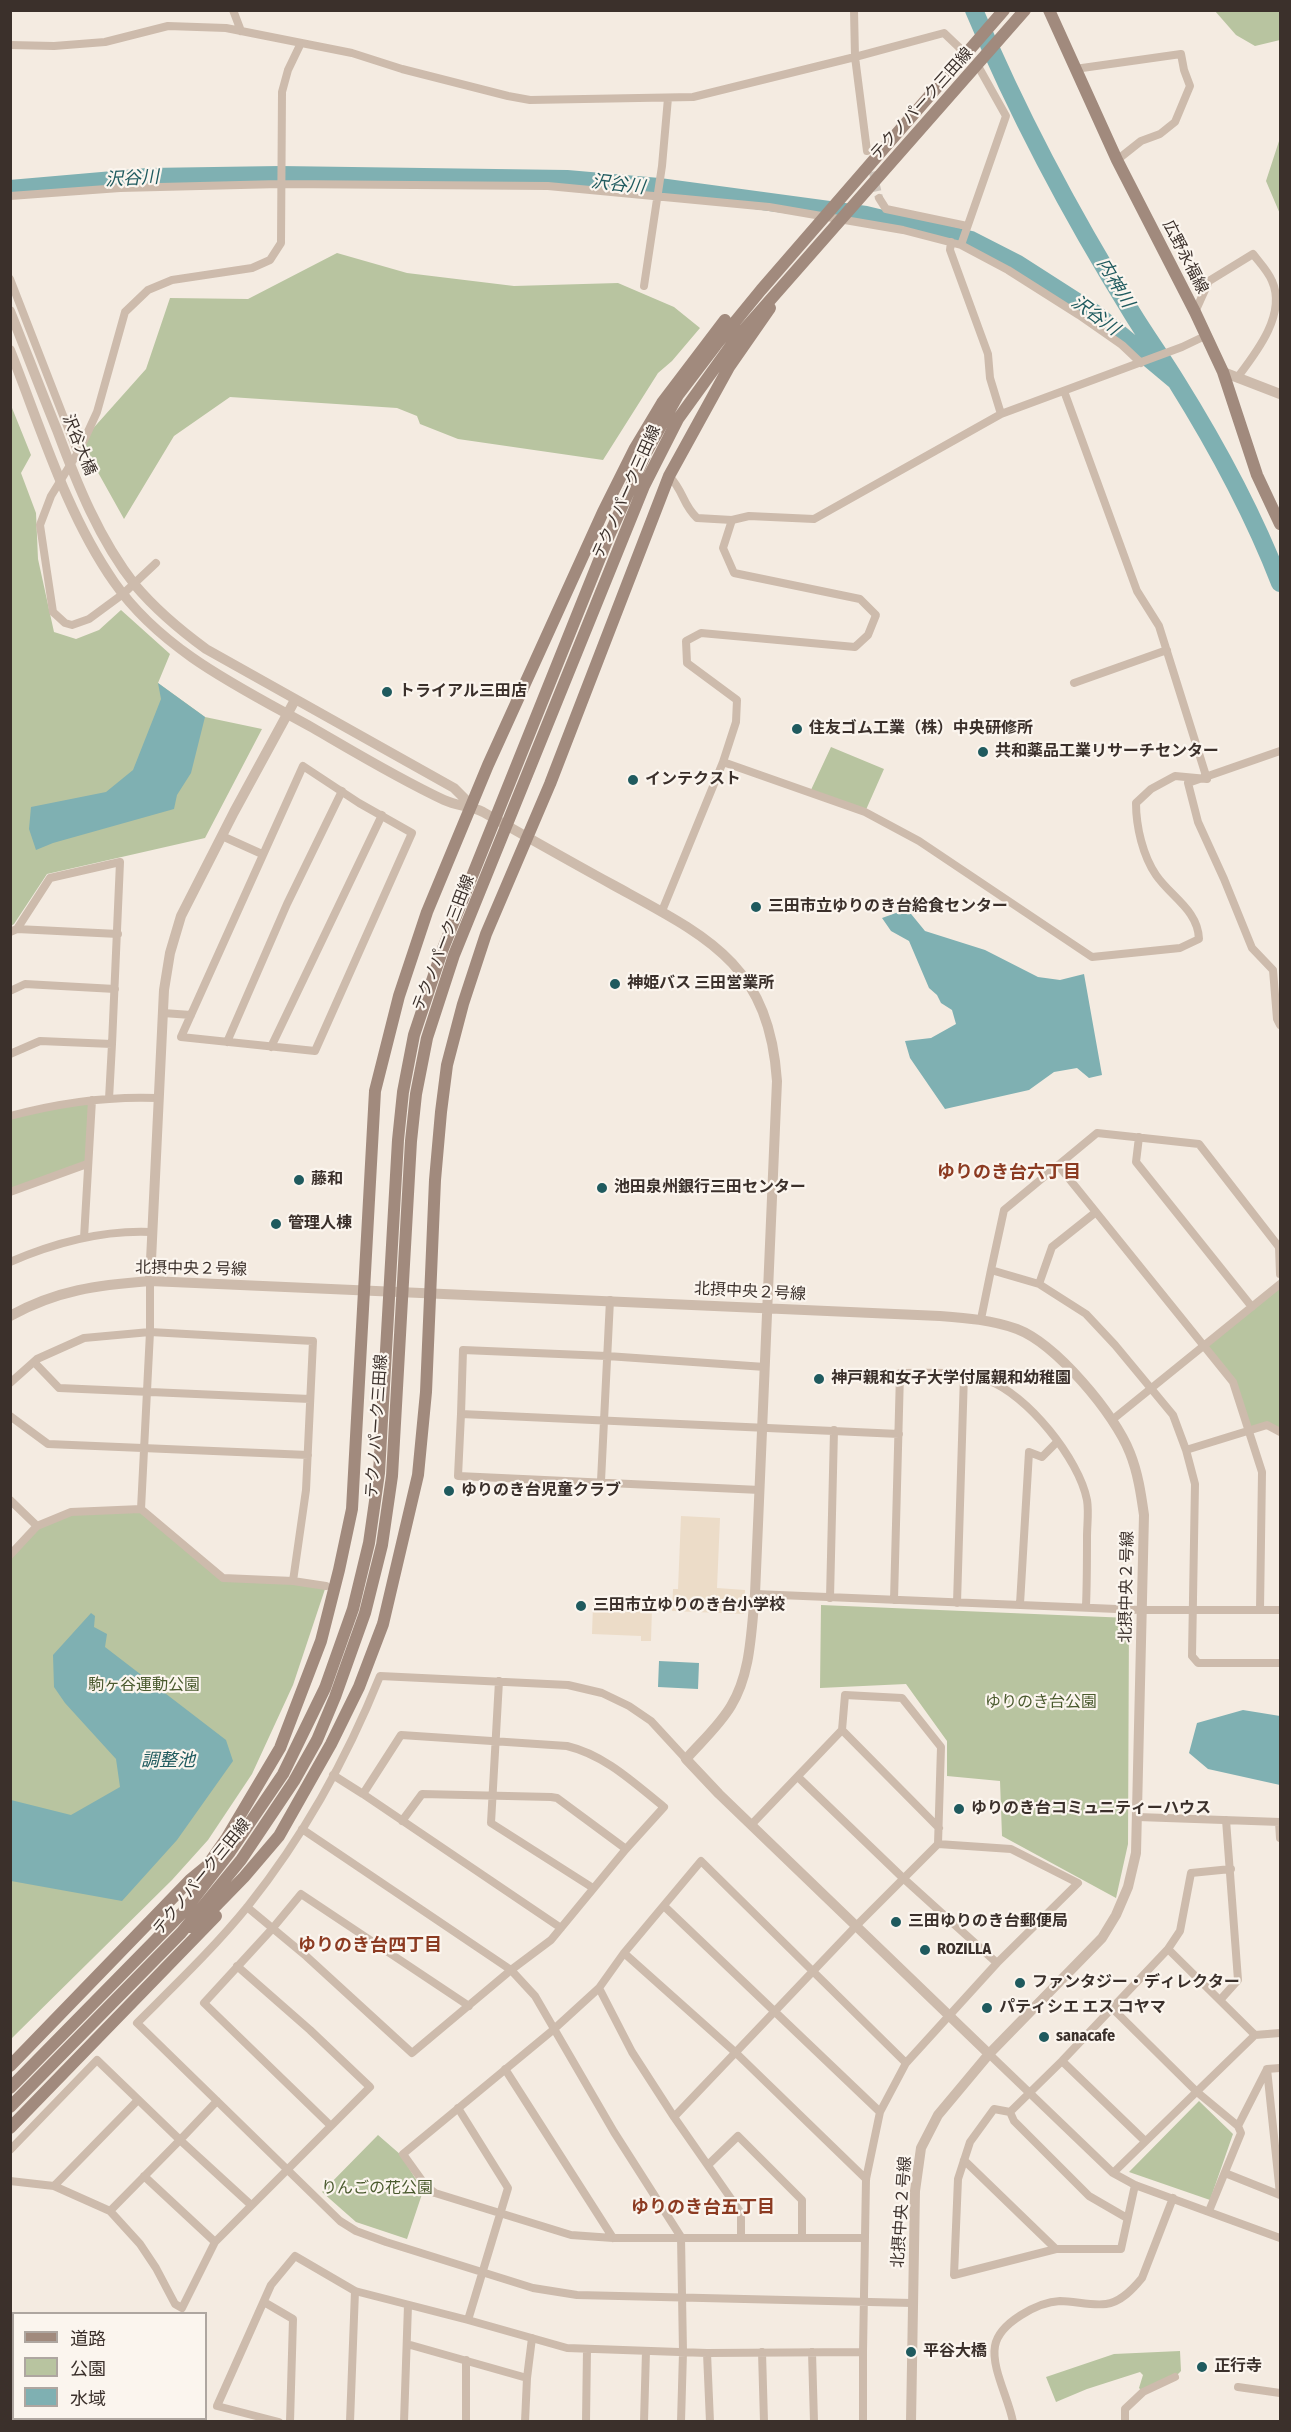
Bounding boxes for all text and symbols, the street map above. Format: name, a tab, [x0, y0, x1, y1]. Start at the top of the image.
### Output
street label: テクノパーク三田線	[867, 44, 977, 164]
water label: 沢谷川	[104, 167, 160, 191]
water label: 沢谷川	[590, 171, 646, 199]
street label: 広野永福線	[1158, 217, 1212, 297]
water label: 内神川	[1092, 254, 1138, 312]
water label: 沢谷川	[1067, 291, 1123, 341]
street label: 沢谷大橋	[58, 412, 100, 478]
street label: テクノパーク三田線	[589, 422, 665, 562]
place label: トライアル三田店	[399, 682, 527, 702]
marker: トライアル三田店	[380, 685, 394, 699]
place label: 住友ゴム工業（株）中央研修所	[809, 719, 1033, 739]
marker: 住友ゴム工業（株）中央研修所	[790, 722, 804, 736]
place label: 共和薬品工業リサーチセンター	[995, 742, 1219, 762]
marker: 共和薬品工業リサーチセンター	[976, 745, 990, 759]
place label: インテクスト	[645, 770, 741, 790]
marker: インテクスト	[626, 773, 640, 787]
street label: テクノパーク三田線	[409, 872, 479, 1014]
place label: 三田市立ゆりのき台給食センター	[768, 897, 1008, 917]
marker: 三田市立ゆりのき台給食センター	[749, 900, 763, 914]
place label: 神姫バス 三田営業所	[627, 974, 774, 994]
marker: 神姫バス 三田営業所	[608, 977, 622, 991]
district label: ゆりのき台六丁目	[937, 1162, 1081, 1184]
place label: 藤和	[311, 1170, 343, 1190]
marker: 藤和	[292, 1173, 306, 1187]
place label: 池田泉州銀行三田センター	[614, 1178, 806, 1198]
marker: 池田泉州銀行三田センター	[595, 1181, 609, 1195]
place label: 管理人棟	[288, 1214, 352, 1234]
marker: 管理人棟	[269, 1217, 283, 1231]
street label: 北摂中央２号線	[135, 1258, 247, 1280]
street label: 北摂中央２号線	[694, 1279, 806, 1305]
street label: テクノパーク三田線	[362, 1354, 392, 1498]
place label: 神戸親和女子大学付属親和幼稚園	[831, 1369, 1071, 1389]
marker: 神戸親和女子大学付属親和幼稚園	[812, 1372, 826, 1386]
place label: ゆりのき台児童クラブ	[461, 1481, 621, 1501]
marker: ゆりのき台児童クラブ	[442, 1484, 456, 1498]
street label: 北摂中央２号線	[1116, 1531, 1138, 1643]
place label: 三田市立ゆりのき台小学校	[593, 1596, 785, 1616]
marker: 三田市立ゆりのき台小学校	[574, 1599, 588, 1613]
park label: 駒ヶ谷運動公園	[88, 1676, 200, 1696]
park label: ゆりのき台公園	[985, 1693, 1097, 1713]
water label: 調整池	[141, 1750, 195, 1772]
place label: ゆりのき台コミュニティーハウス	[971, 1799, 1211, 1819]
marker: ゆりのき台コミュニティーハウス	[952, 1802, 966, 1816]
street label: テクノパーク三田線	[149, 1815, 255, 1939]
place label: 三田ゆりのき台郵便局	[908, 1912, 1068, 1932]
marker: 三田ゆりのき台郵便局	[889, 1915, 903, 1929]
district label: ゆりのき台四丁目	[298, 1935, 442, 1957]
place label: ROZILLA	[937, 1940, 991, 1960]
marker: ROZILLA	[918, 1943, 932, 1957]
place label: ファンタジー・ディレクター	[1032, 1973, 1240, 1993]
marker: ファンタジー・ディレクター	[1013, 1976, 1027, 1990]
place label: パティシエ エス コヤマ	[999, 1998, 1166, 2018]
marker: パティシエ エス コヤマ	[980, 2001, 994, 2015]
place label: sanacafe	[1056, 2027, 1115, 2047]
marker: sanacafe	[1037, 2030, 1051, 2044]
street label: 北摂中央２号線	[889, 2155, 915, 2269]
park label: りんごの花公園	[321, 2179, 433, 2199]
district label: ゆりのき台五丁目	[631, 2197, 775, 2219]
legend	[12, 2312, 207, 2420]
text: 道路	[70, 2328, 106, 2350]
place label: 平谷大橋	[923, 2342, 987, 2362]
marker: 平谷大橋	[904, 2345, 918, 2359]
place label: 正行寺	[1214, 2357, 1262, 2377]
text: 公園	[70, 2358, 106, 2380]
marker: 正行寺	[1195, 2360, 1209, 2374]
text: 水域	[70, 2388, 106, 2410]

